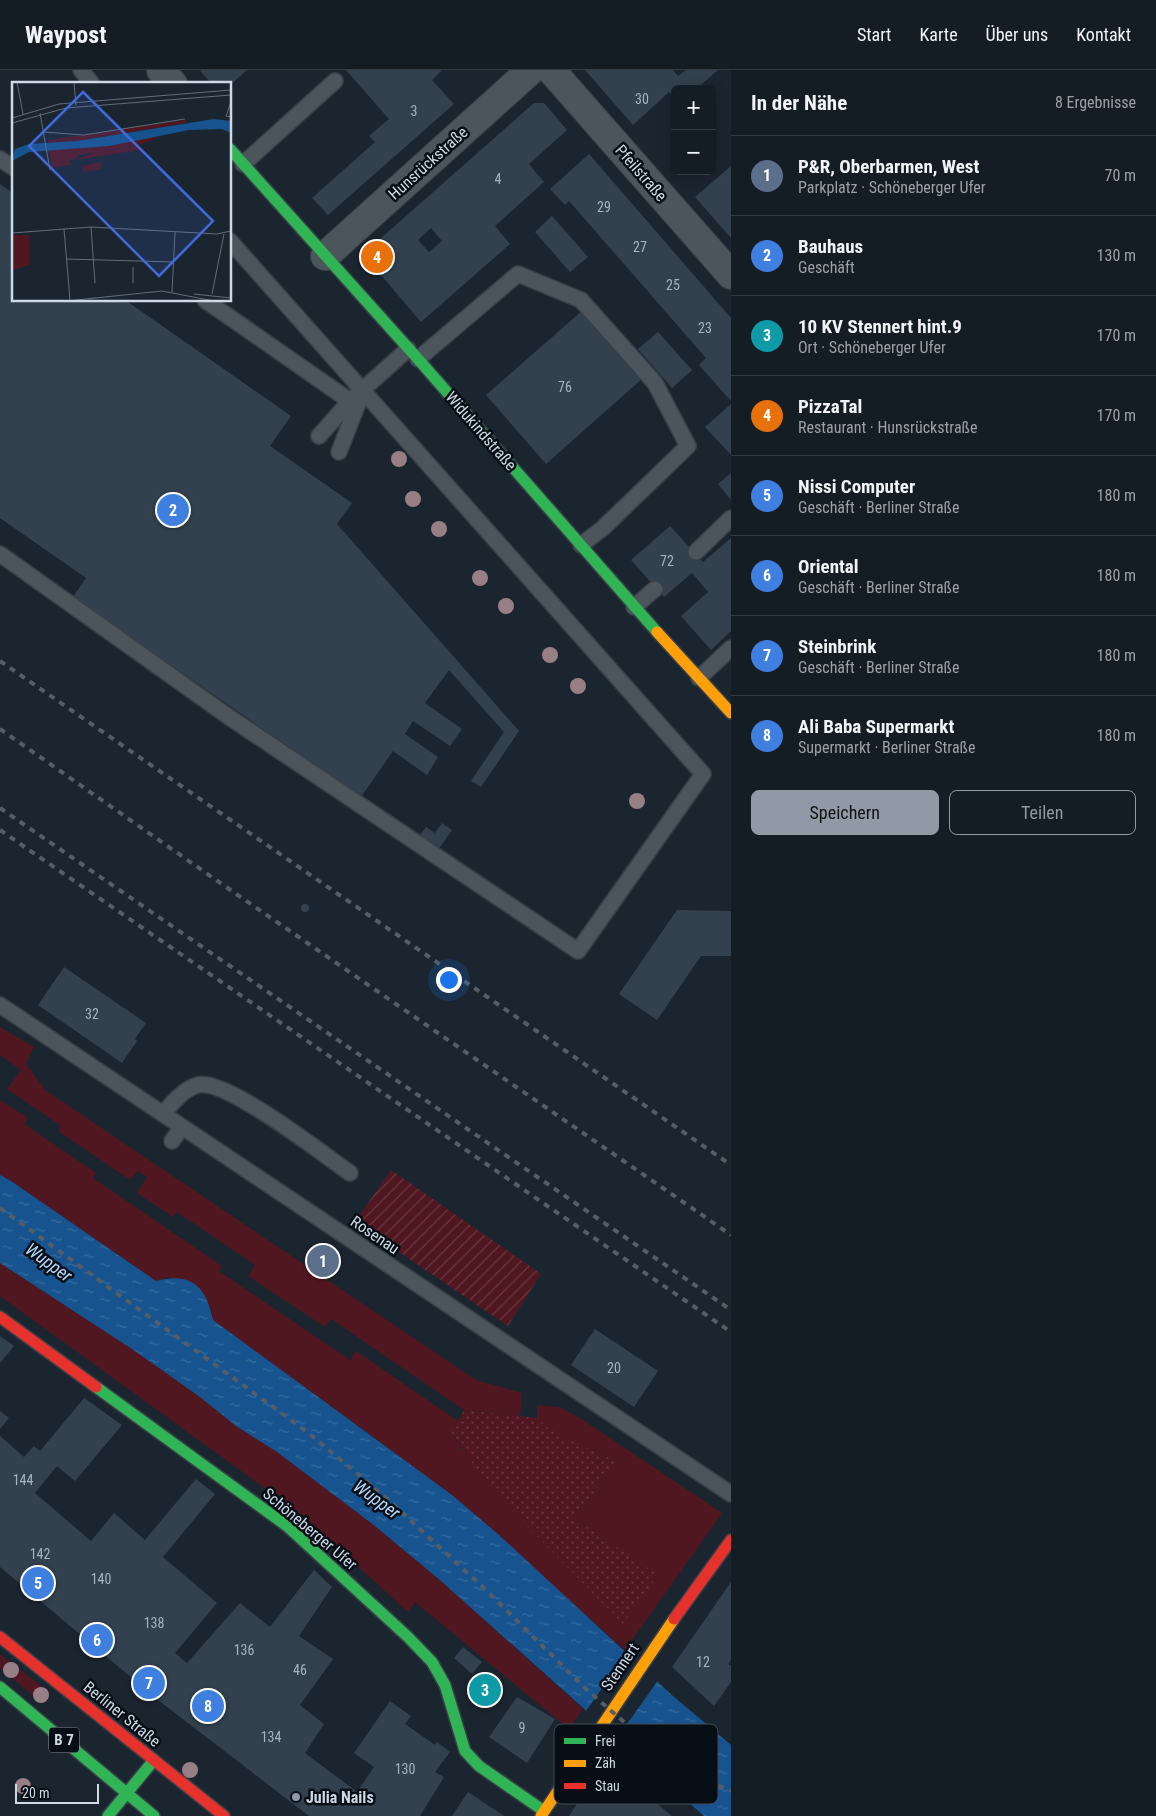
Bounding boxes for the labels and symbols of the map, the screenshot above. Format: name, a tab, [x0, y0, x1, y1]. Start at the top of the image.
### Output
inset map	[12, 82, 231, 301]
house number: 30	[635, 91, 649, 107]
house number: 3	[411, 103, 417, 119]
street label: Hunsrückstraße	[384, 122, 472, 204]
street label: Pfeilstraße	[611, 141, 671, 205]
house number: 4	[495, 171, 502, 187]
house number: 29	[597, 199, 611, 215]
pin: 4	[361, 238, 393, 276]
house number: 27	[633, 239, 647, 255]
house number: 25	[666, 277, 680, 293]
house number: 23	[698, 320, 712, 336]
house number: 76	[558, 379, 572, 395]
street label: Widukindstraße	[442, 388, 520, 474]
pin: 2	[157, 491, 189, 529]
house number: 72	[660, 553, 674, 569]
your location	[436, 967, 462, 993]
house number: 32	[85, 1006, 99, 1022]
street label: Rosenau	[347, 1212, 403, 1258]
water label: Wupper	[22, 1238, 77, 1286]
pin: 1	[307, 1242, 339, 1280]
house number: 20	[607, 1360, 621, 1376]
house number: 144	[13, 1472, 33, 1488]
water label: Wupper	[350, 1475, 405, 1523]
street label: Schöneberger Ufer	[259, 1484, 361, 1574]
house number: 142	[30, 1546, 50, 1562]
pin: 5	[22, 1564, 54, 1602]
house number: 140	[91, 1571, 111, 1587]
house number: 138	[144, 1615, 164, 1631]
pin: 6	[81, 1621, 113, 1659]
street label: Stennert	[597, 1639, 643, 1695]
house number: 136	[234, 1642, 254, 1658]
house number: 12	[696, 1654, 710, 1670]
house number: 46	[293, 1662, 307, 1678]
pin: 7	[133, 1664, 165, 1702]
pin: 3	[469, 1671, 501, 1709]
street label: Berliner Straße	[80, 1677, 164, 1751]
pin: 8	[192, 1687, 224, 1725]
house number: 9	[519, 1720, 525, 1736]
legend	[554, 1724, 718, 1804]
road number: B 7	[49, 1728, 79, 1752]
house number: 134	[261, 1729, 281, 1745]
text: Frei	[595, 1733, 615, 1749]
text: Zäh	[595, 1755, 616, 1771]
house number: 130	[395, 1761, 415, 1777]
text: Stau	[595, 1778, 620, 1794]
scale bar	[15, 1781, 99, 1804]
place label: Julia Nails	[306, 1788, 374, 1807]
marker: Julia Nails	[290, 1791, 302, 1803]

